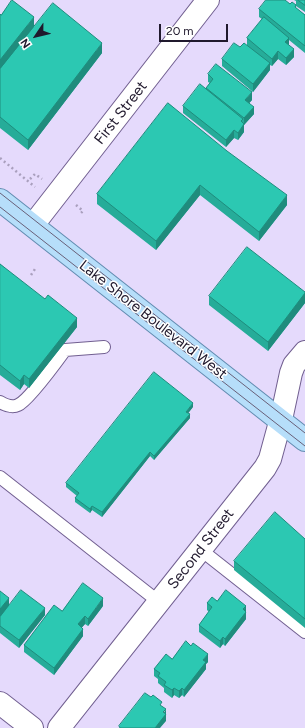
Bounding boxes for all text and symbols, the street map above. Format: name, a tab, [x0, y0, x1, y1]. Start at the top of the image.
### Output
north arrow	[16, 16, 56, 56]
scale bar	[161, 16, 230, 42]
text: 20 m	[166, 24, 194, 38]
text: N	[18, 36, 34, 50]
street label: First Street	[91, 78, 151, 148]
street label: Lake Shore Boulevard West	[75, 257, 231, 383]
street label: Second Street	[164, 505, 238, 593]

